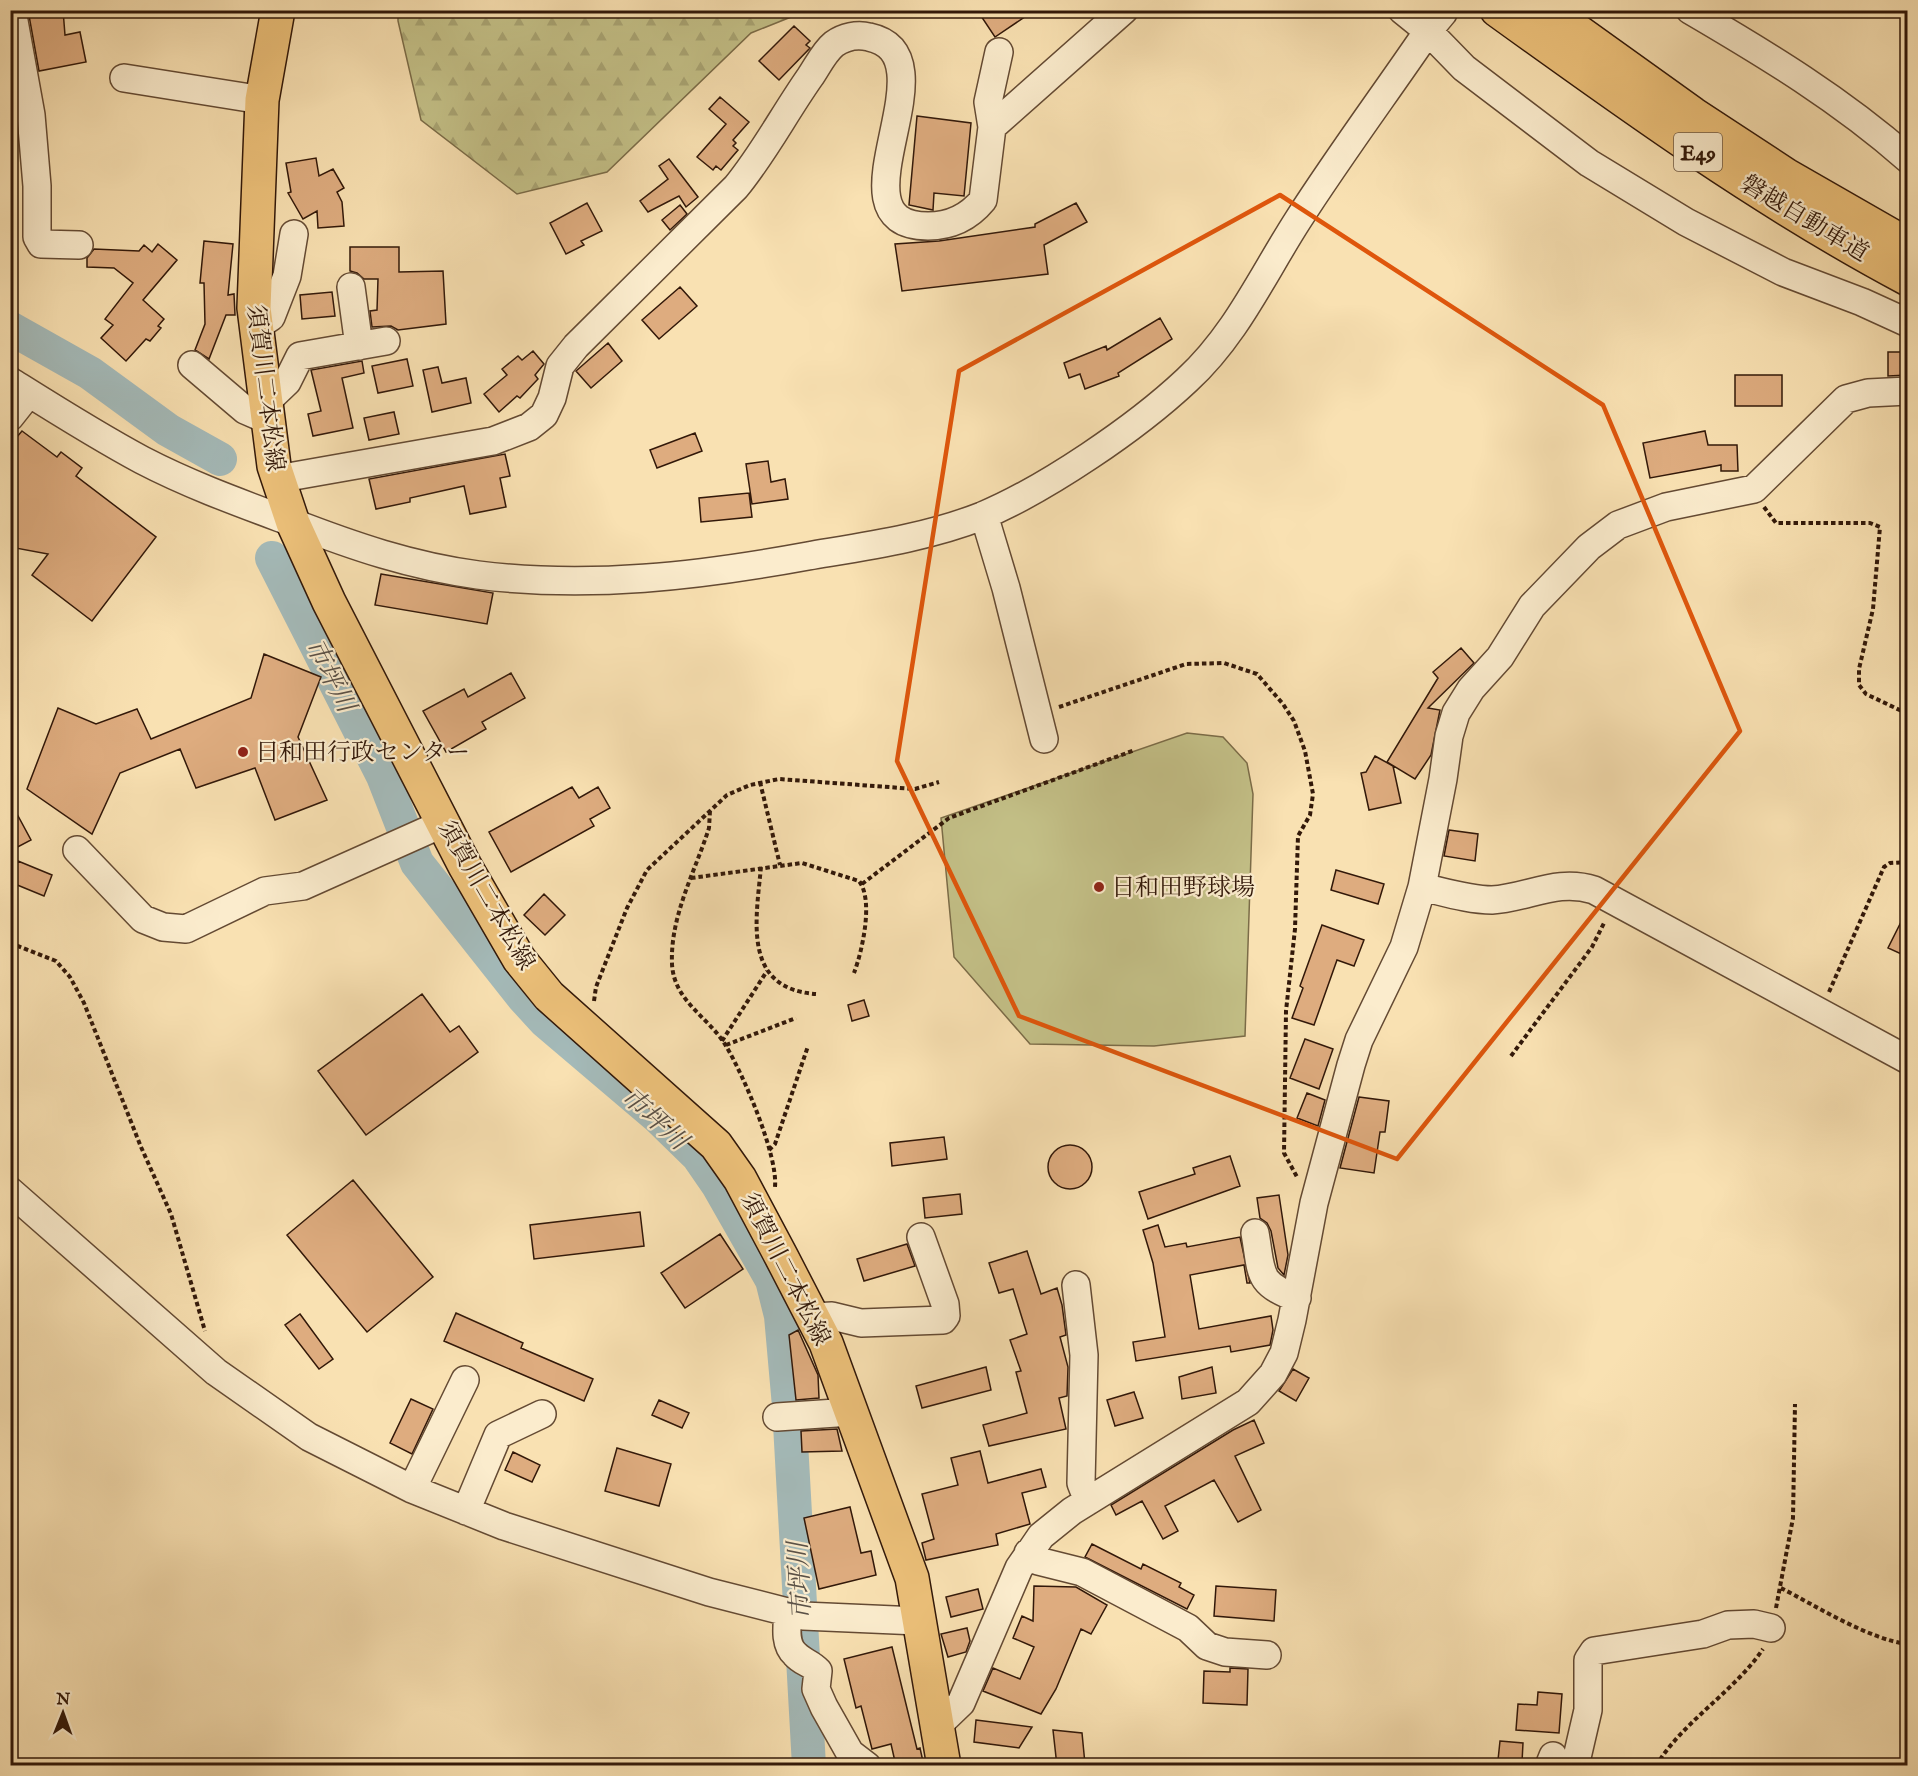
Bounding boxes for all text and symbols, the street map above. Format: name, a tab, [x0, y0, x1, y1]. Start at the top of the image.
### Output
road number: E49	[1674, 133, 1722, 171]
street label: 磐越自動車道	[1735, 169, 1874, 270]
street label: 須賀川二本松線	[239, 303, 290, 473]
water label: 市坪川	[297, 633, 363, 721]
place label: 日和田行政センター	[255, 738, 470, 769]
marker: 日和田行政センター	[236, 745, 250, 759]
street label: 須賀川二本松線	[430, 815, 541, 976]
place label: 日和田野球場	[1111, 873, 1255, 904]
marker: 日和田野球場	[1092, 880, 1106, 894]
water label: 市坪川	[614, 1081, 696, 1159]
street label: 須賀川二本松線	[733, 1188, 837, 1352]
water label: 市坪川	[782, 1538, 819, 1621]
north arrow	[33, 1683, 93, 1743]
text: N	[55, 1690, 70, 1710]

